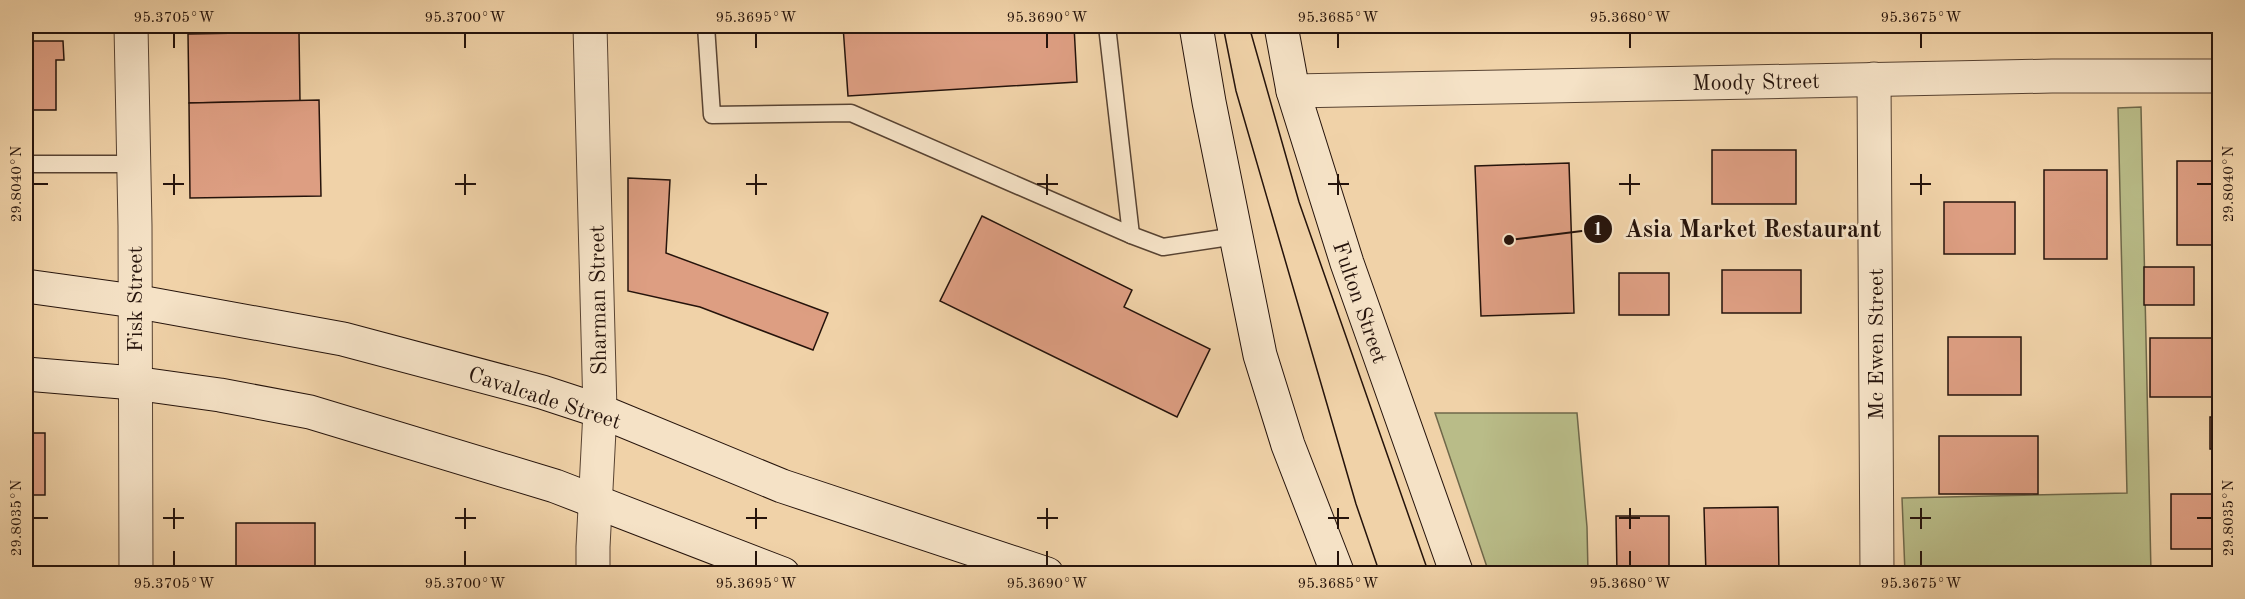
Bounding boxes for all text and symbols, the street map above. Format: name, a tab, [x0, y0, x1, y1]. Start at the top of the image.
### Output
text: 95.3705°W	[133, 11, 215, 26]
text: 95.3700°W	[424, 11, 506, 26]
text: 95.3695°W	[715, 11, 797, 26]
text: 95.3690°W	[1006, 11, 1088, 26]
text: 95.3685°W	[1297, 11, 1379, 26]
text: 95.3680°W	[1589, 11, 1671, 26]
text: 95.3675°W	[1880, 11, 1962, 26]
street label: Moody Street	[1692, 71, 1820, 95]
text: 29.8040°N	[10, 145, 25, 222]
text: 29.8040°N	[2222, 145, 2237, 222]
callout: Asia Market Restaurant	[1583, 208, 1894, 250]
text: Asia Market Restaurant	[1625, 219, 1882, 243]
text: 1	[1593, 221, 1603, 239]
street label: Sharman Street	[587, 225, 611, 375]
street label: Fulton Street	[1328, 239, 1390, 367]
street label: Fisk Street	[125, 246, 147, 352]
street label: Mc Ewen Street	[1866, 268, 1888, 420]
street label: Cavalcade Street	[465, 364, 623, 434]
text: 29.8035°N	[10, 479, 25, 556]
text: 29.8035°N	[2222, 479, 2237, 556]
text: 95.3705°W	[133, 577, 215, 592]
text: 95.3700°W	[424, 577, 506, 592]
text: 95.3695°W	[715, 577, 797, 592]
text: 95.3690°W	[1006, 577, 1088, 592]
text: 95.3685°W	[1297, 577, 1379, 592]
text: 95.3680°W	[1589, 577, 1671, 592]
text: 95.3675°W	[1880, 577, 1962, 592]

